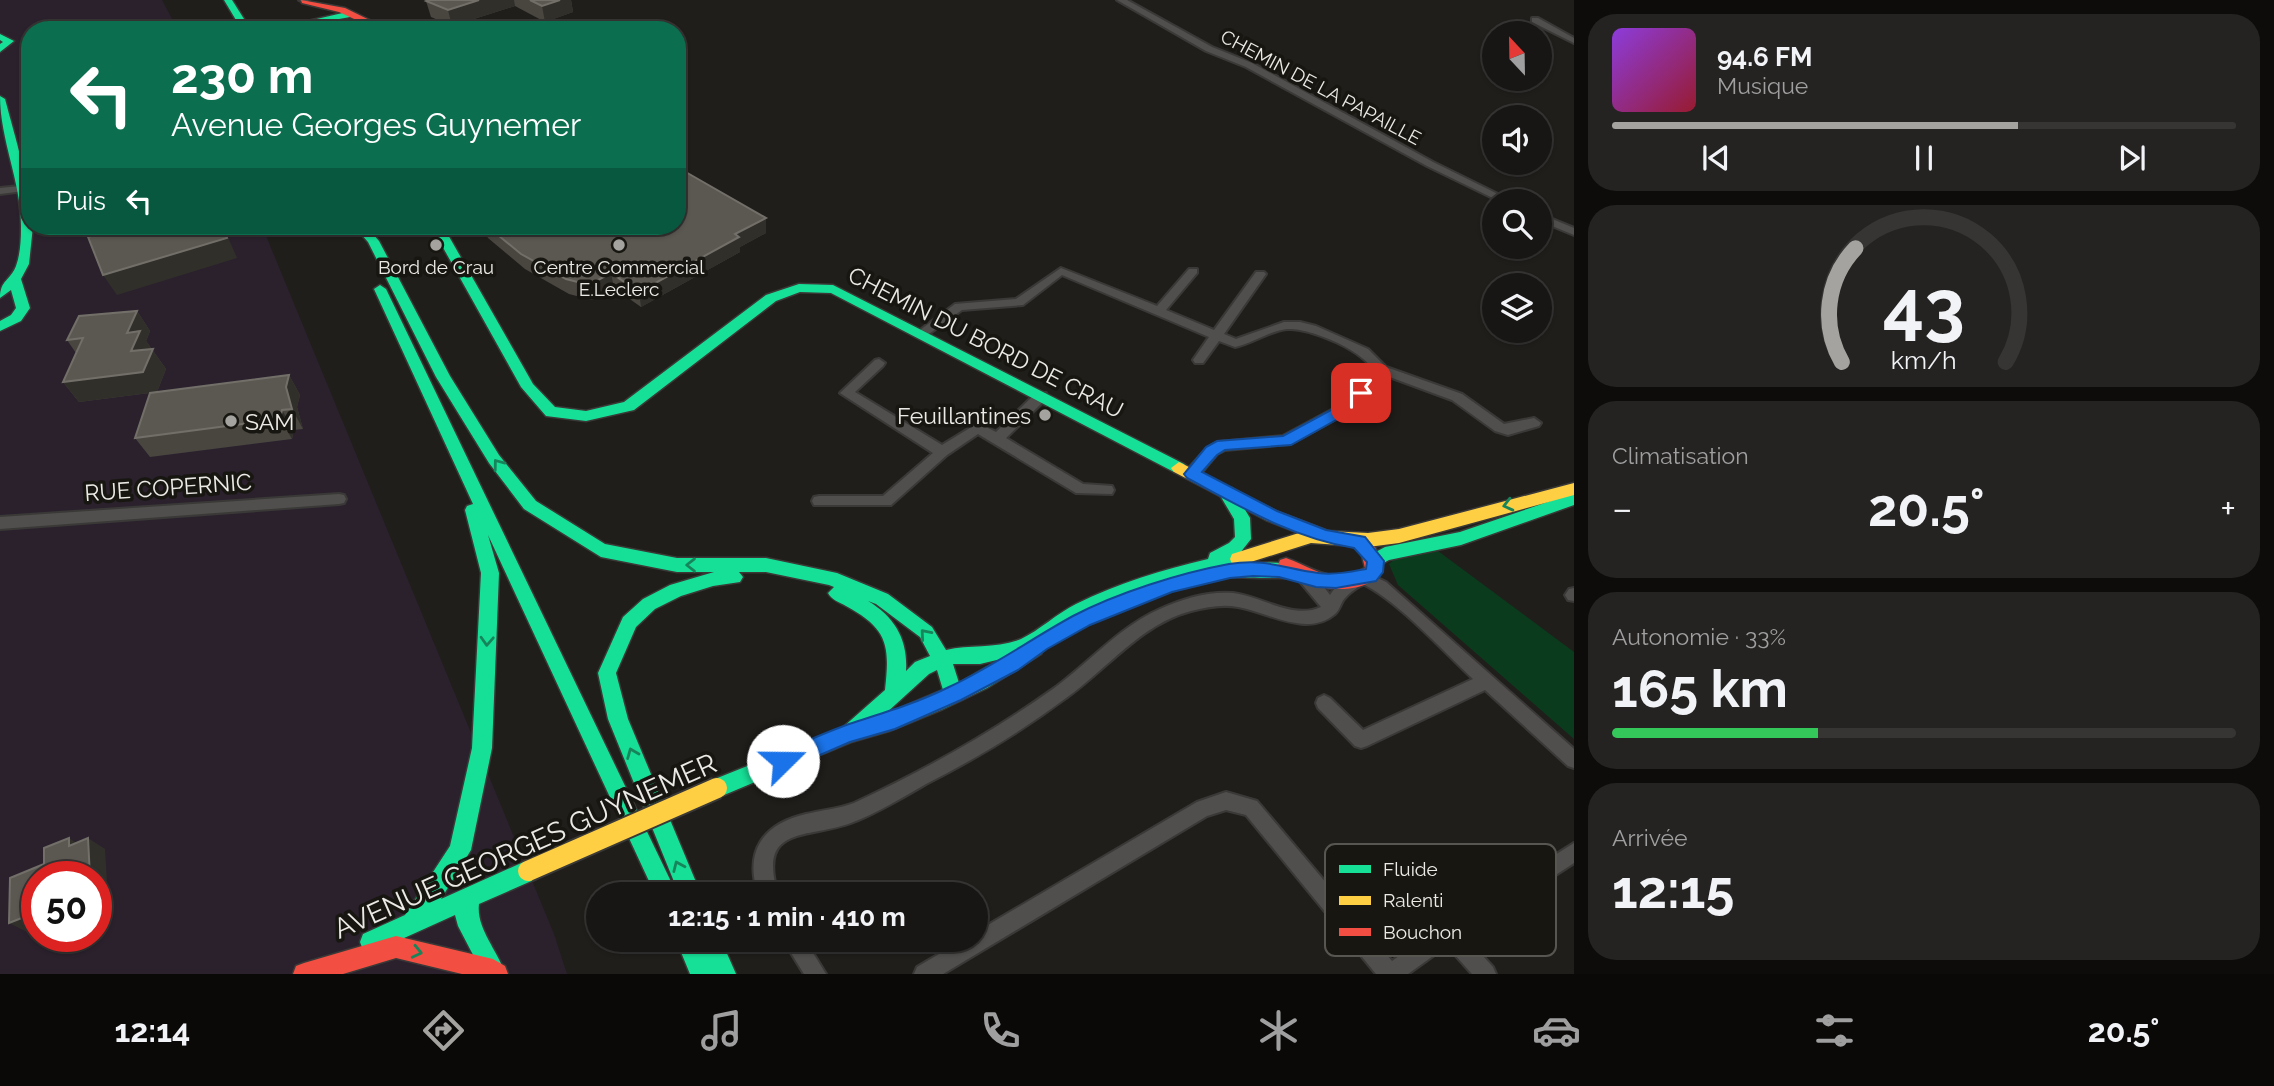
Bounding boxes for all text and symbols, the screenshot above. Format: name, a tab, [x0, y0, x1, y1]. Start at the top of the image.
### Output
north arrow	[1482, 21, 1552, 91]
map controls	[1482, 21, 1552, 343]
street label: CHEMIN DE LA PAPAILLE	[1217, 25, 1425, 149]
text: 94.6 FM	[1717, 42, 1812, 72]
text: 230 m	[171, 47, 313, 104]
icon: left	[56, 49, 147, 140]
text: Musique	[1717, 72, 1808, 99]
button: sound	[1482, 105, 1552, 175]
text: Avenue Georges Guynemer	[171, 106, 581, 143]
icon: previous	[1697, 139, 1735, 177]
icon: pause	[1905, 139, 1943, 177]
icon: next	[2113, 139, 2151, 177]
icon: left	[120, 182, 158, 220]
text: Puis	[56, 186, 106, 216]
button: search	[1482, 189, 1552, 259]
marker: Bord de Crau	[428, 237, 444, 253]
marker: Centre Commercial E.Leclerc	[611, 237, 627, 253]
place label: Bord de Crau	[378, 256, 494, 278]
place label: Centre Commercial E.Leclerc	[534, 256, 705, 300]
street label: CHEMIN DU BORD DE CRAU	[844, 261, 1128, 423]
text: 43	[1883, 264, 1965, 349]
button: layers	[1482, 273, 1552, 343]
text: km/h	[1891, 345, 1957, 375]
pin	[1331, 363, 1391, 423]
icon: arrive	[1342, 374, 1380, 412]
place label: Feuillantines	[897, 402, 1031, 429]
marker: Feuillantines	[1037, 407, 1053, 423]
place label: SAM	[245, 408, 294, 435]
marker: SAM	[223, 413, 239, 429]
text: Climatisation	[1612, 442, 1749, 469]
one-way arrow	[494, 459, 507, 472]
street label: RUE COPERNIC	[83, 468, 253, 506]
text: 20.5°	[1868, 477, 1985, 538]
text: −	[1612, 486, 1632, 531]
text: +	[2220, 486, 2236, 531]
one-way arrow	[1502, 497, 1514, 511]
one-way arrow	[685, 557, 696, 573]
text: Autonomie · 33%	[1612, 623, 1786, 650]
one-way arrow	[921, 629, 933, 642]
one-way arrow	[480, 636, 495, 647]
text: 165 km	[1612, 658, 1788, 719]
position arrow	[746, 724, 820, 798]
street label: AVENUE GEORGES GUYNEMER	[329, 746, 721, 946]
one-way arrow	[626, 747, 640, 759]
text: Arrivée	[1612, 824, 1688, 851]
legend	[1325, 844, 1556, 956]
text: Fluide	[1383, 858, 1438, 880]
text: 12:15	[1612, 859, 1734, 920]
speed limit sign: 50	[21, 861, 112, 952]
one-way arrow	[672, 861, 686, 874]
text: Ralenti	[1383, 889, 1443, 911]
text: 12:15 · 1 min · 410 m	[668, 902, 906, 932]
text: Bouchon	[1383, 921, 1462, 943]
one-way arrow	[411, 944, 423, 959]
icon: directions	[419, 1006, 468, 1055]
icon: music	[697, 1006, 746, 1055]
icon: phone	[976, 1006, 1025, 1055]
icon: climate	[1254, 1006, 1303, 1055]
icon: car	[1532, 1006, 1581, 1055]
icon: filters	[1810, 1006, 1859, 1055]
text: 12:14	[115, 1012, 190, 1049]
text: 20.5°	[2088, 1012, 2159, 1049]

